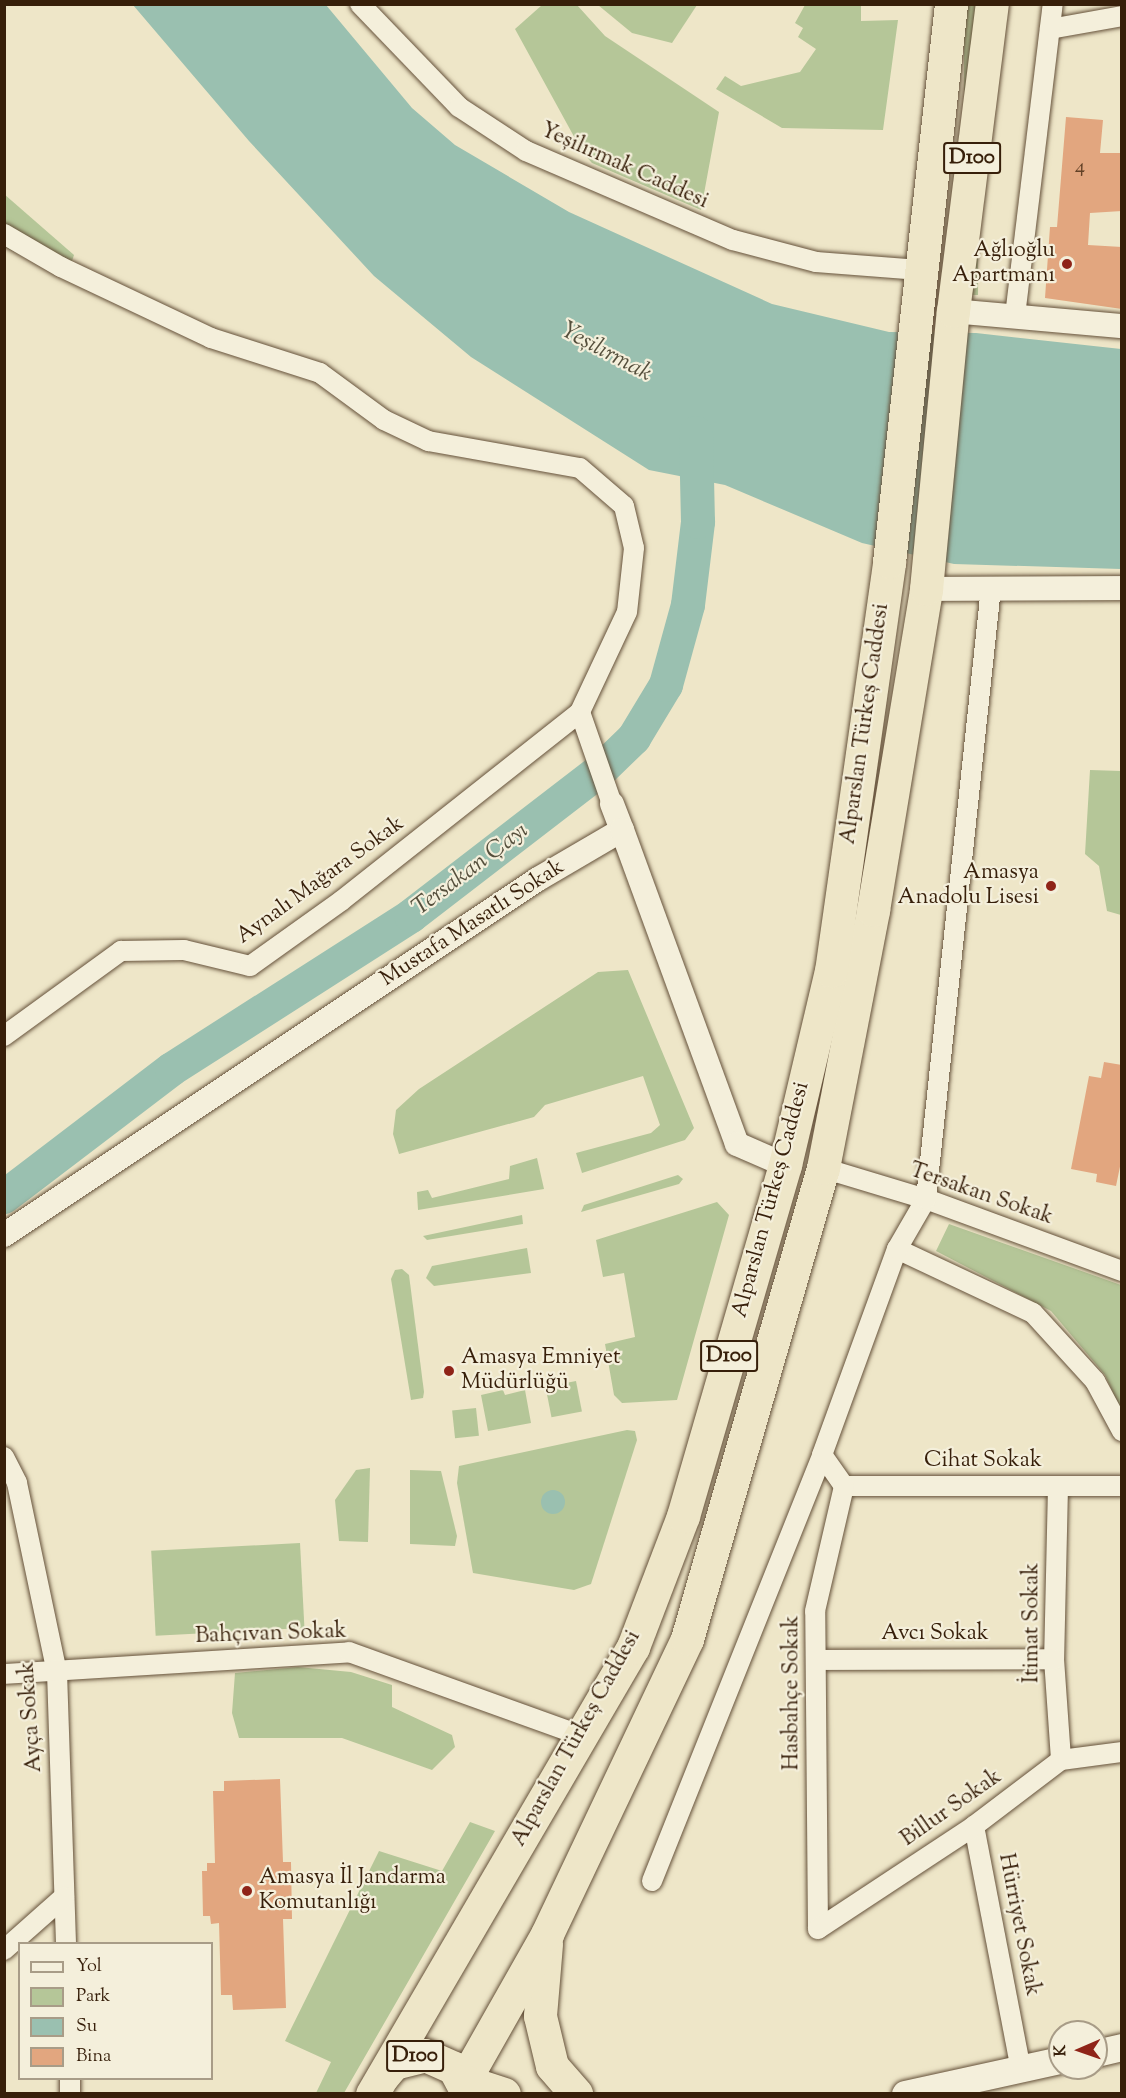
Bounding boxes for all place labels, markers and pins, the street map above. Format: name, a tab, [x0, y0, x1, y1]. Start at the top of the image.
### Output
place label: Ağlıoğlu Apartmanı	[952, 238, 1055, 290]
marker: Ağlıoğlu Apartmanı	[1060, 257, 1074, 271]
place label: Amasya Anadolu Lisesi	[898, 860, 1039, 912]
marker: Amasya Anadolu Lisesi	[1044, 879, 1058, 893]
place label: Amasya Emniyet Müdürlüğü	[461, 1345, 620, 1396]
marker: Amasya Emniyet Müdürlüğü	[442, 1364, 456, 1378]
place label: Amasya İl Jandarma Komutanlığı	[259, 1865, 446, 1916]
marker: Amasya İl Jandarma Komutanlığı	[240, 1884, 254, 1898]

